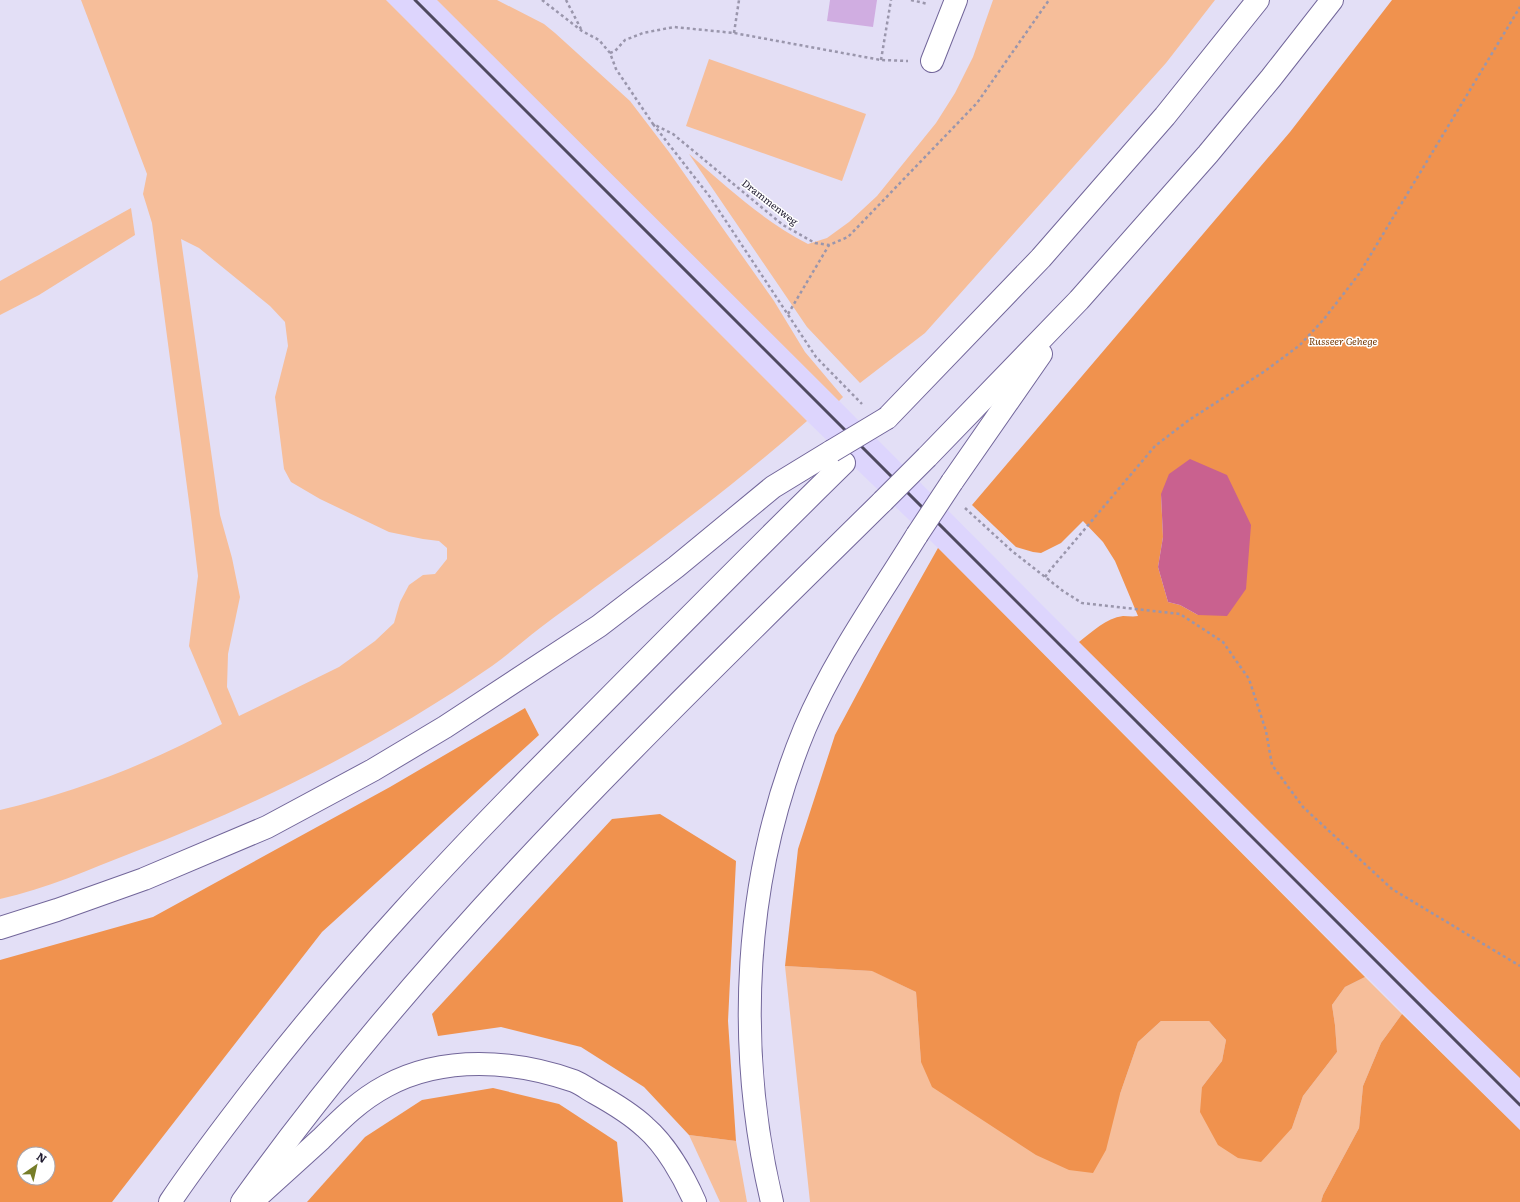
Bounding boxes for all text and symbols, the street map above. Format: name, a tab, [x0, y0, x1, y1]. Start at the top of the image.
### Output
street label: Drammenweg	[739, 175, 802, 229]
park label: Russeer Gehege	[1309, 333, 1378, 348]
north arrow	[16, 1146, 56, 1186]
text: N	[34, 1148, 50, 1166]

